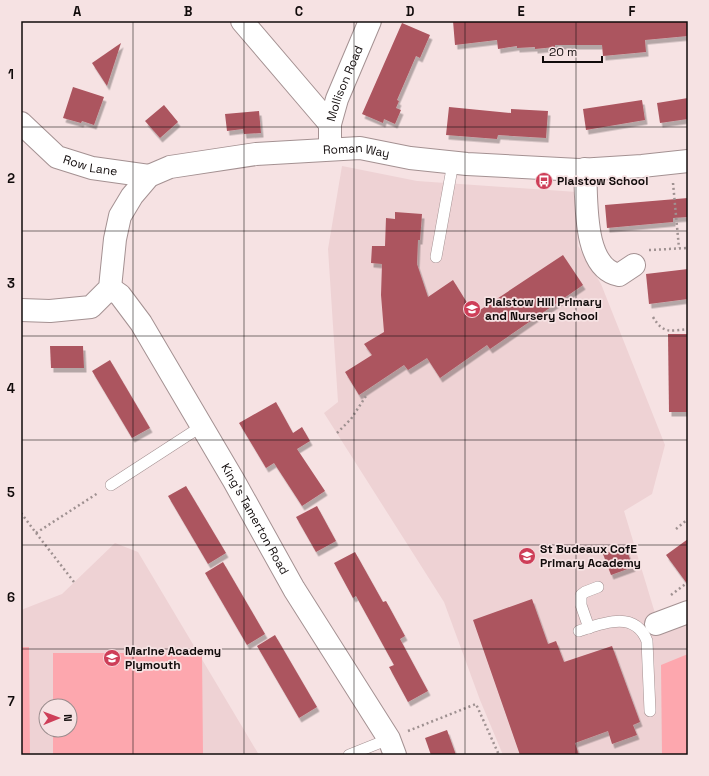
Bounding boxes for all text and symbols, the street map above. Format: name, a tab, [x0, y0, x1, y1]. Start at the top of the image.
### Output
text: A	[73, 3, 82, 20]
text: B	[184, 3, 193, 20]
text: C	[295, 3, 303, 20]
text: D	[406, 3, 415, 20]
text: E	[517, 3, 525, 20]
text: F	[629, 3, 636, 20]
scale bar	[543, 38, 602, 64]
street label: Mollison Road	[323, 43, 367, 123]
text: 20 m	[549, 44, 577, 60]
text: 1	[8, 66, 14, 83]
street label: Roman Way	[323, 140, 391, 162]
street label: Row Lane	[61, 151, 118, 179]
text: 2	[7, 170, 15, 187]
bus stop icon: Plaistow School	[534, 171, 554, 191]
place label: Plaistow School	[557, 173, 648, 189]
text: 3	[7, 275, 15, 292]
place label: Plaistow Hill Primary and Nursery School	[485, 294, 602, 324]
school or university icon: Plaistow Hill Primary and Nursery School	[462, 299, 482, 319]
text: 4	[7, 380, 15, 397]
street label: King's Tamerton Road	[217, 461, 292, 578]
text: 5	[7, 484, 15, 501]
place label: St Budeaux CofE Primary Academy	[540, 541, 641, 571]
school or university icon: St Budeaux CofE Primary Academy	[517, 546, 537, 566]
text: 6	[7, 589, 15, 606]
place label: Marine Academy Plymouth	[125, 643, 221, 673]
school or university icon: Marine Academy Plymouth	[102, 648, 122, 668]
text: 7	[7, 693, 15, 710]
north arrow	[38, 698, 78, 738]
text: N	[61, 714, 75, 722]

